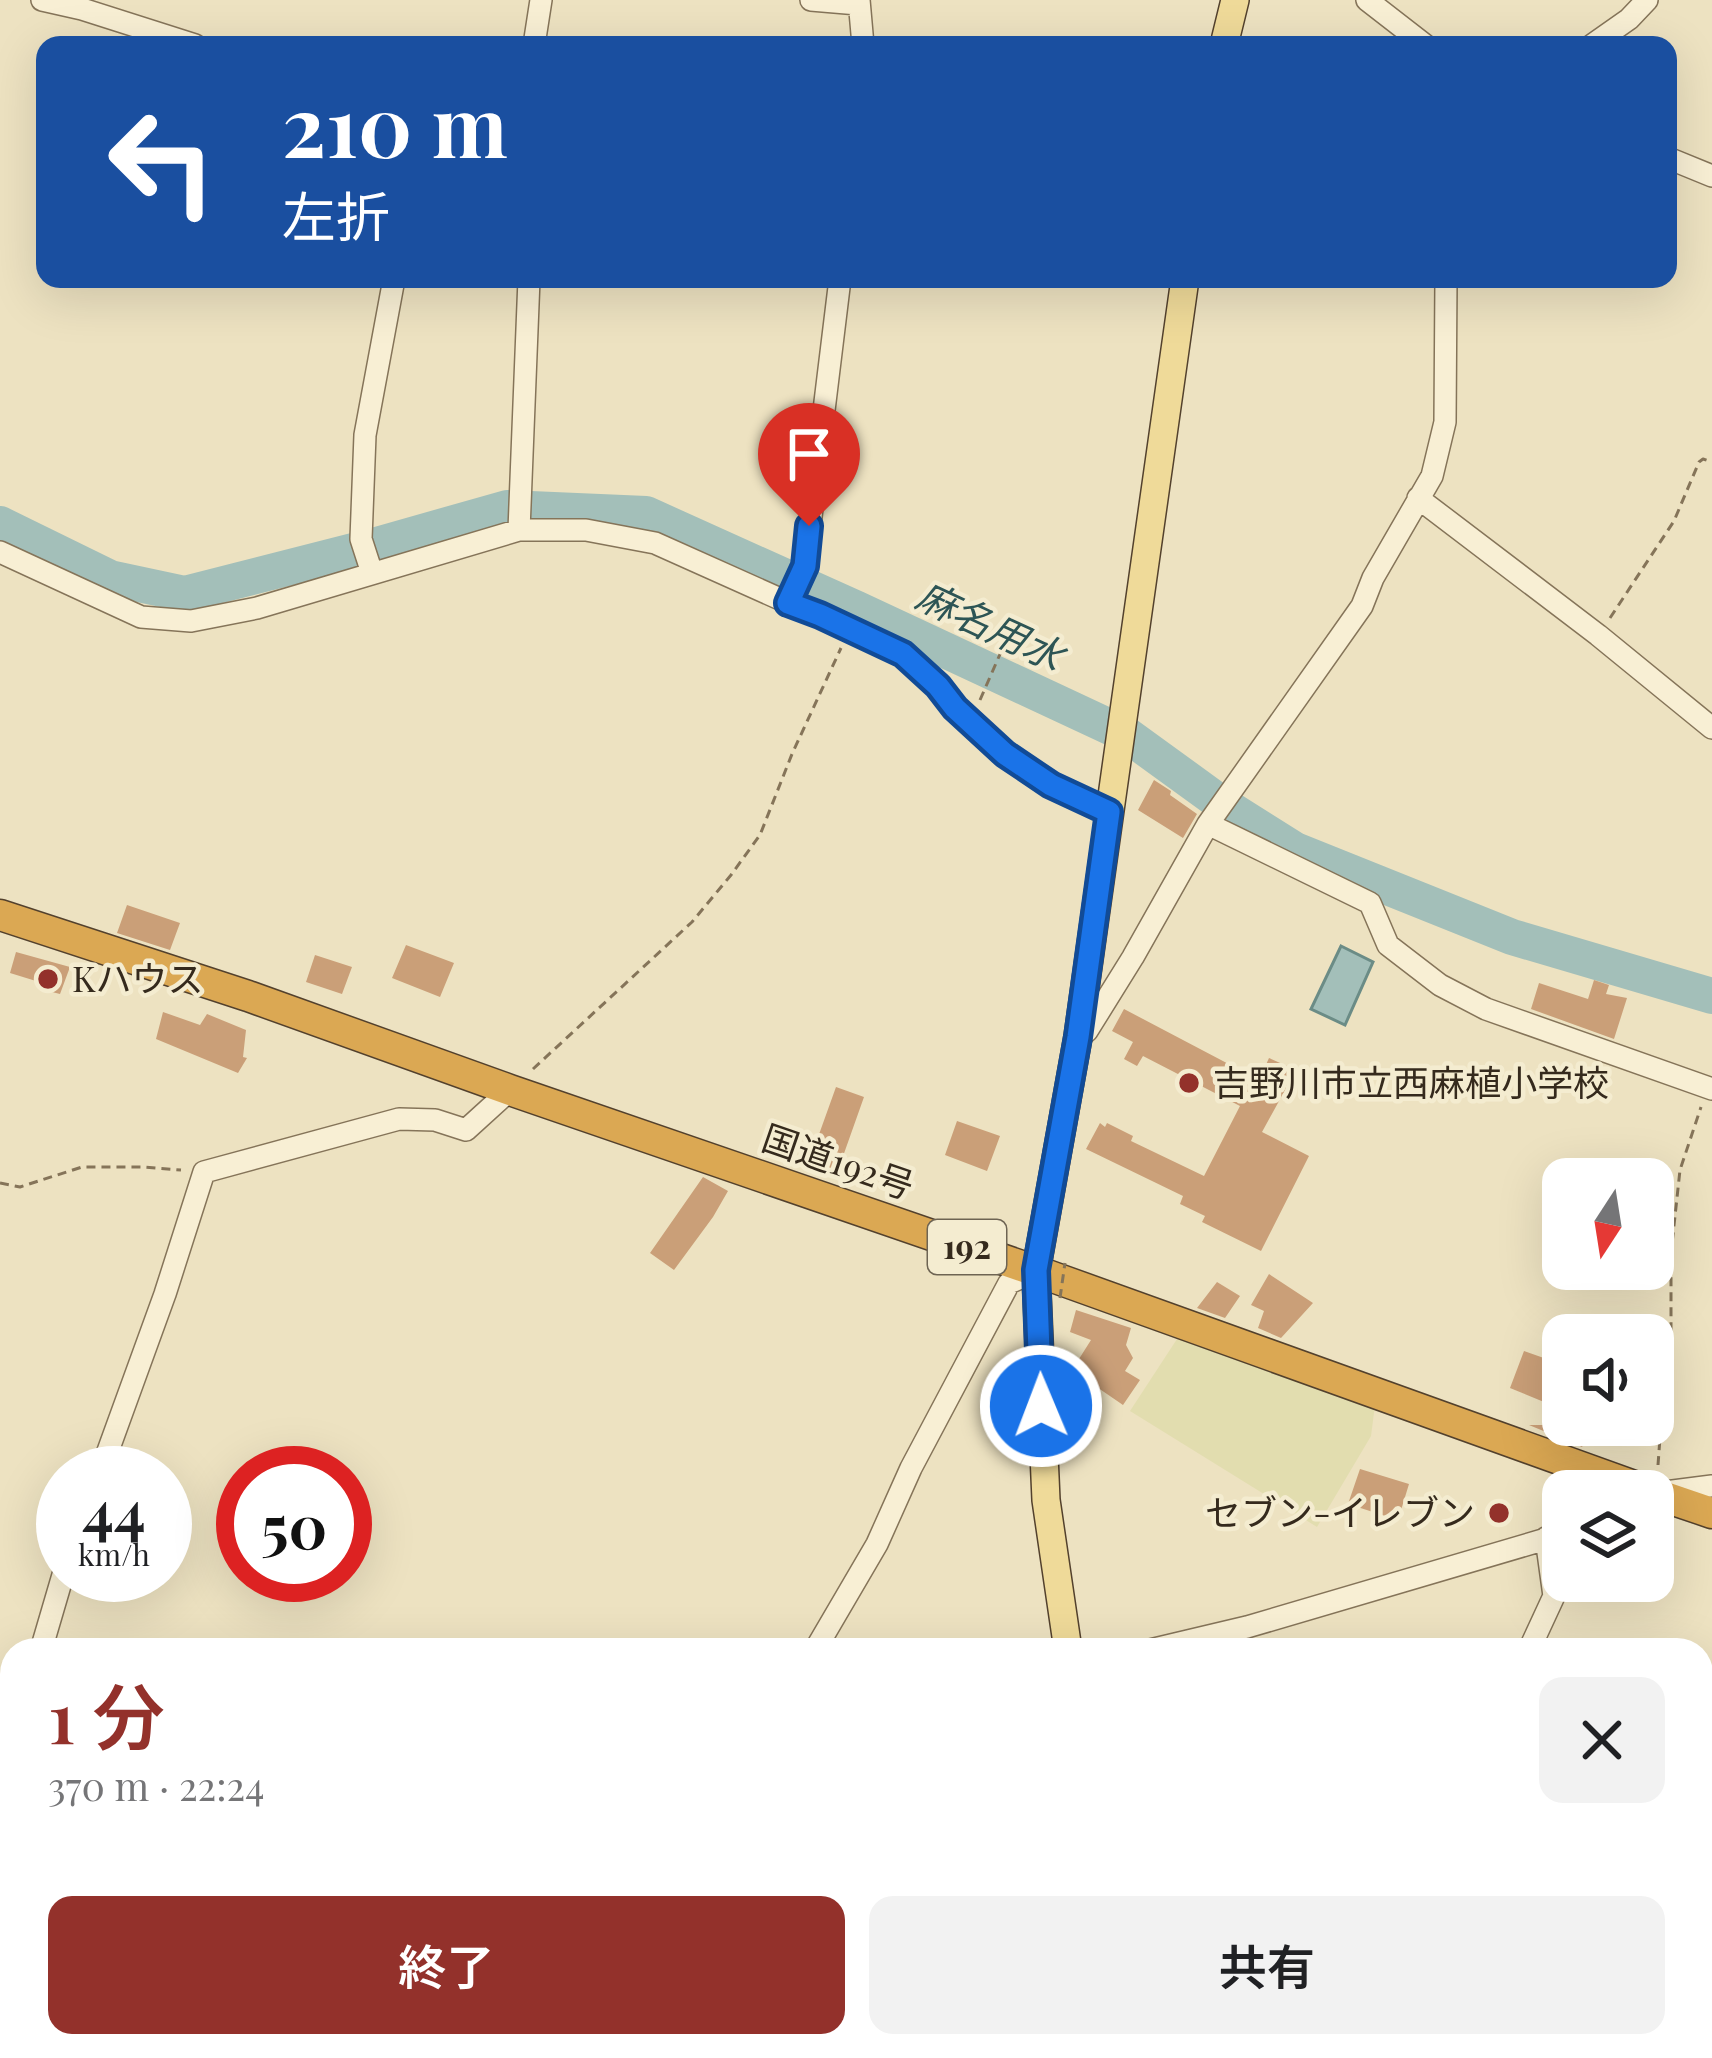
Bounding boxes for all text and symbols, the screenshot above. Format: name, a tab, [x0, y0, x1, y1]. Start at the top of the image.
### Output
text: 210 m	[282, 67, 508, 179]
icon: left	[84, 84, 240, 240]
text: 左折	[282, 179, 390, 251]
pin	[758, 403, 860, 526]
icon: arrive	[776, 421, 842, 487]
water label: 麻名用水	[909, 568, 1076, 682]
place label: Kハウス	[72, 953, 204, 1001]
marker: Kハウス	[35, 966, 61, 992]
place label: 吉野川市立西麻植小学校	[1213, 1057, 1609, 1105]
marker: 吉野川市立西麻植小学校	[1176, 1070, 1202, 1096]
street label: 国道192号	[757, 1112, 921, 1208]
north arrow	[1542, 1158, 1674, 1290]
map controls	[1542, 1158, 1674, 1602]
road number: 192	[928, 1220, 1006, 1274]
button: sound	[1542, 1314, 1674, 1446]
position arrow	[978, 1343, 1104, 1469]
speed limit sign: 50	[216, 1446, 372, 1602]
text: 44	[82, 1469, 146, 1549]
button: layers	[1542, 1470, 1674, 1602]
place label: セブン-イレブン	[1205, 1487, 1475, 1535]
marker: セブン-イレブン	[1486, 1500, 1512, 1526]
text: km/h	[78, 1534, 150, 1574]
text: 1 分	[48, 1666, 165, 1762]
button: close	[1539, 1677, 1665, 1803]
text: 370 m · 22:24	[48, 1759, 265, 1811]
button: 終了	[48, 1896, 845, 2034]
button: 共有	[869, 1896, 1665, 2034]

